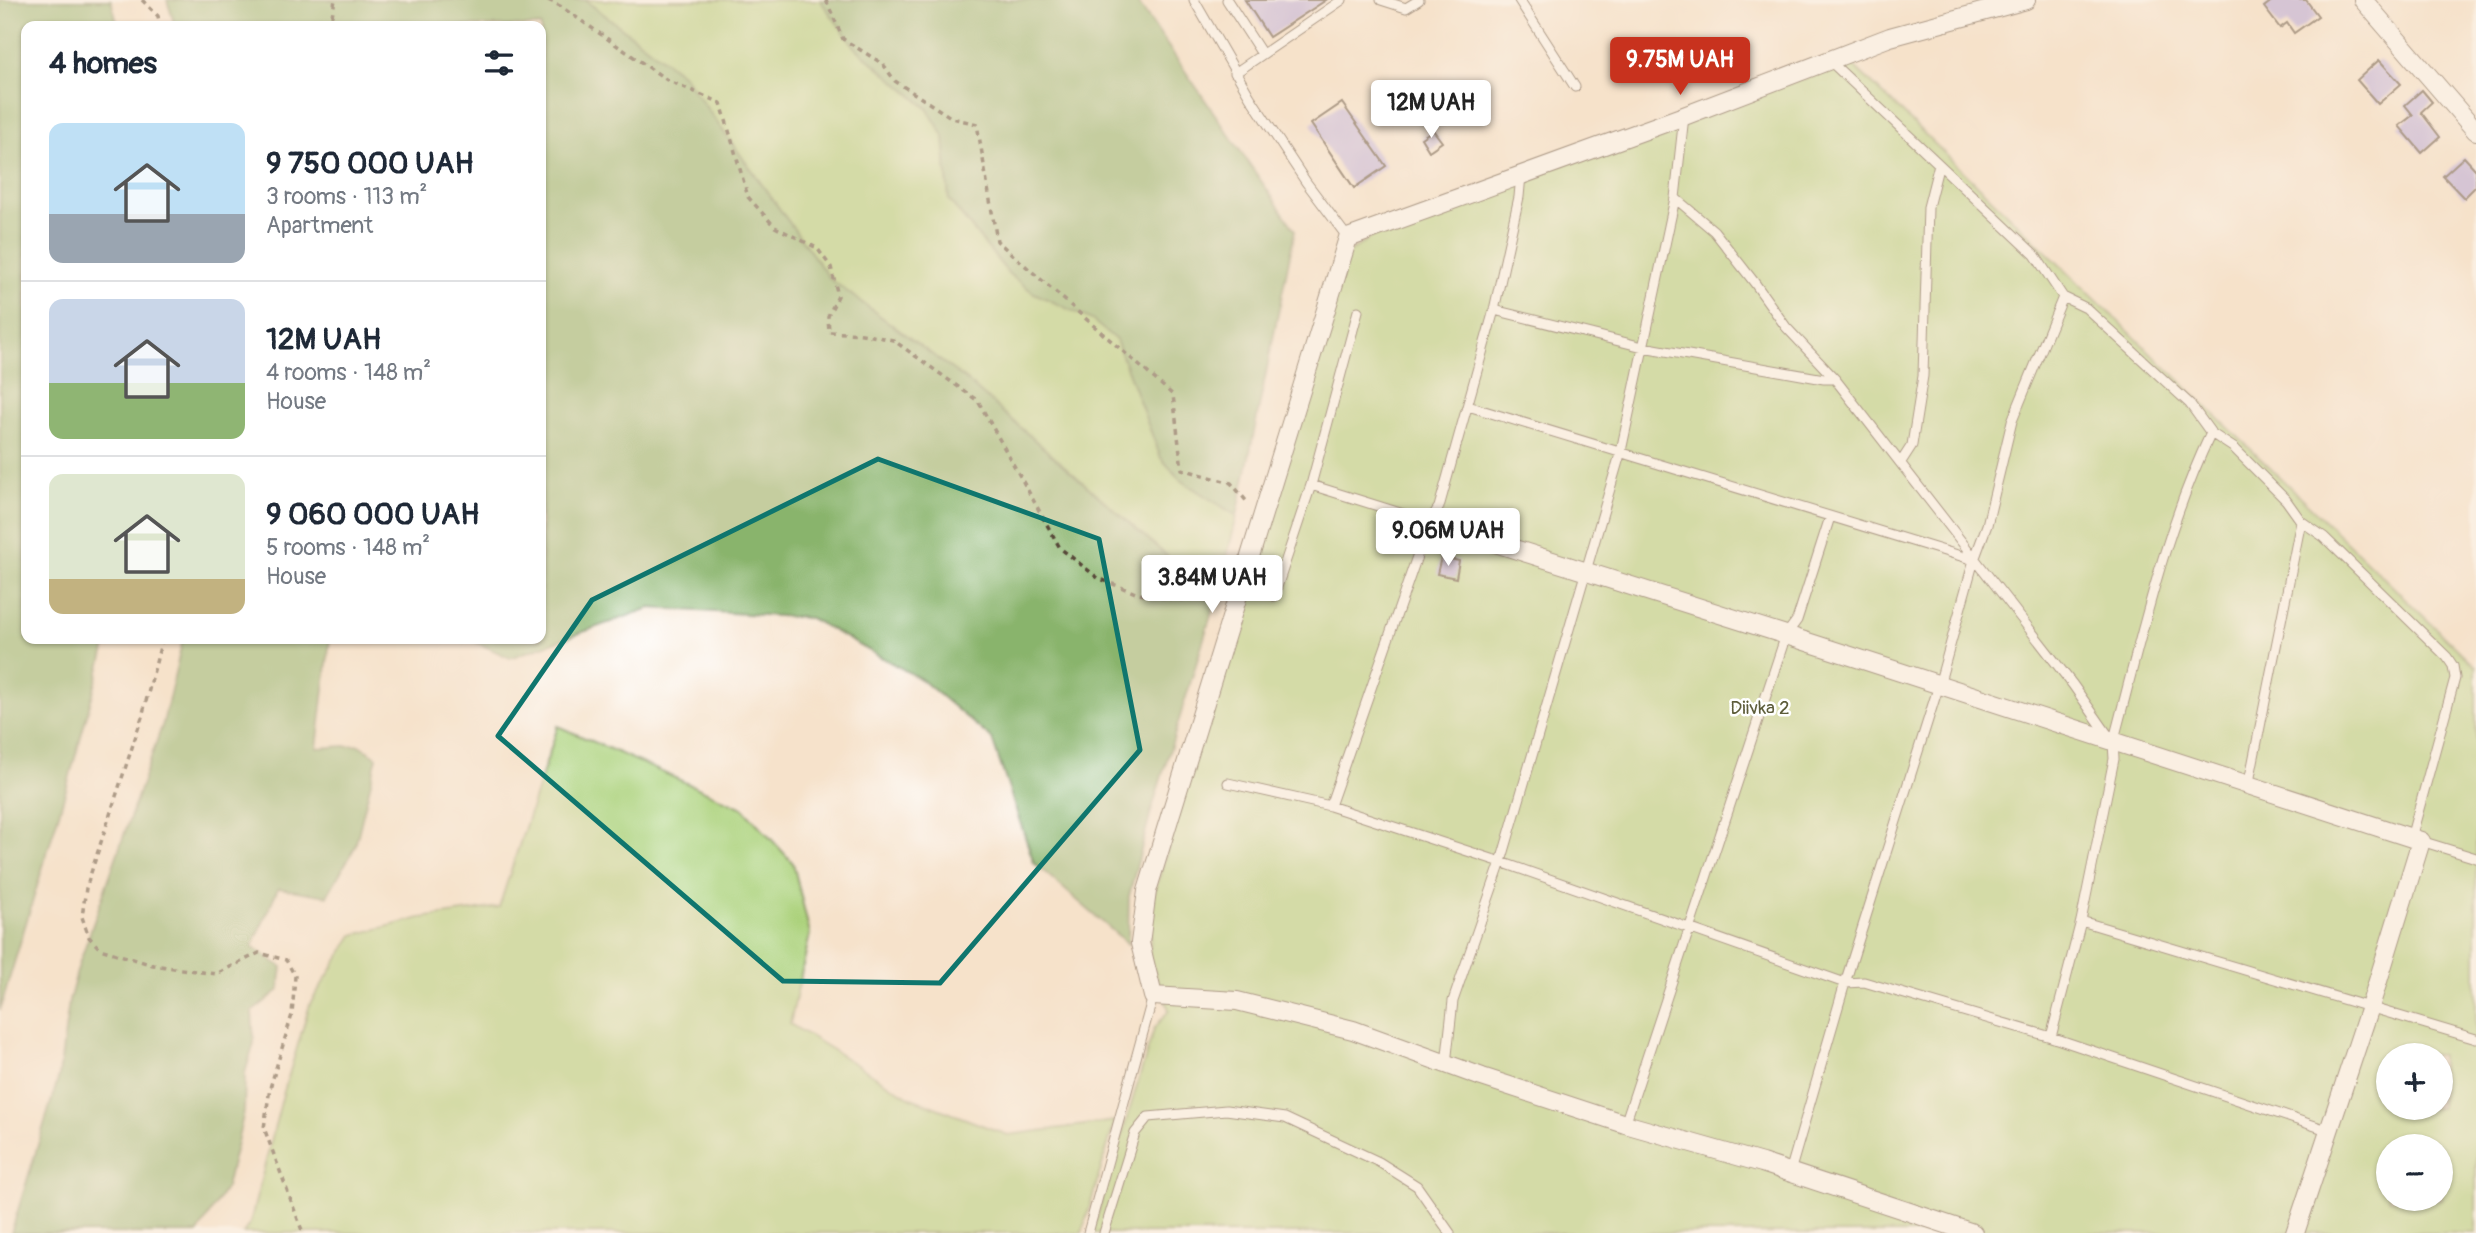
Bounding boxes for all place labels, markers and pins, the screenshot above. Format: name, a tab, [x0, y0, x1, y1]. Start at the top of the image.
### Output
pin: 9.75M UAH	[1600, 38, 1760, 97]
pin: 12M UAH	[1366, 80, 1496, 140]
pin: 9.06M UAH	[1368, 508, 1528, 568]
pin: 3.84M UAH	[1132, 556, 1292, 615]

